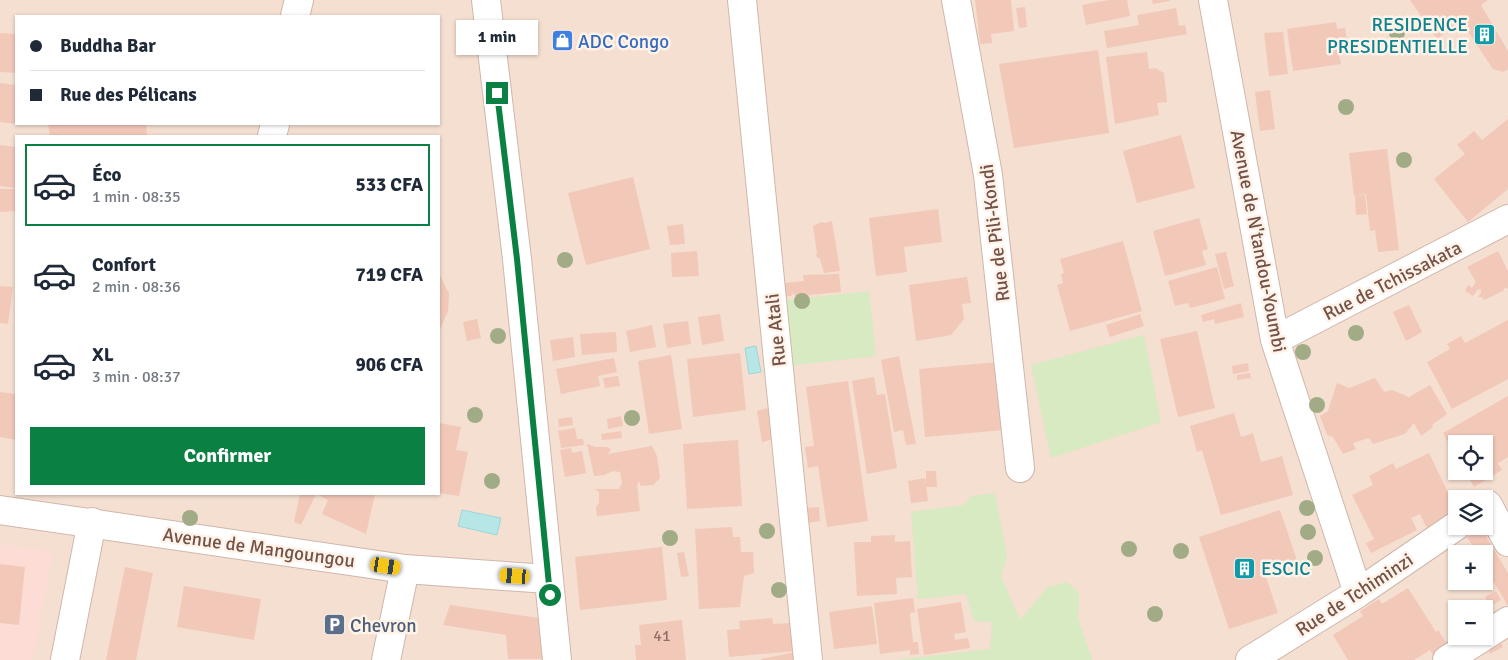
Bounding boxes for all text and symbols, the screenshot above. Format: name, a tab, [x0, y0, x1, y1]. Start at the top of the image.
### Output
place label: RESIDENCE PRESIDENTIELLE	[1327, 13, 1468, 59]
callout: 1 min	[456, 21, 538, 56]
building icon: RESIDENCE PRESIDENTIELLE	[1472, 23, 1496, 47]
text: 1 min	[478, 27, 516, 47]
shop icon: ADC Congo	[550, 29, 574, 53]
place label: ADC Congo	[578, 30, 669, 54]
text: Buddha Bar	[60, 34, 156, 58]
route end	[486, 82, 508, 104]
text: Rue des Pélicans	[60, 83, 197, 107]
street label: Avenue de N'tandou-Youmbi	[1225, 128, 1291, 354]
icon: car	[32, 163, 77, 208]
text: Éco	[92, 163, 122, 187]
street label: Rue de Pili-Kondi	[975, 163, 1015, 303]
text: 533 CFA	[355, 173, 423, 197]
text: 1 min · 08:35	[92, 187, 181, 207]
street label: Rue de Tchissakata	[1319, 236, 1466, 326]
icon: car	[32, 253, 77, 298]
text: Confort	[92, 253, 156, 277]
text: 719 CFA	[355, 263, 423, 287]
text: 2 min · 08:36	[92, 277, 181, 297]
street label: Rue Atali	[760, 292, 792, 368]
icon: car	[32, 343, 77, 388]
text: XL	[92, 343, 114, 367]
text: 906 CFA	[355, 353, 423, 377]
text: 3 min · 08:37	[92, 367, 181, 387]
button: Confirmer	[30, 427, 425, 485]
map controls	[1448, 435, 1493, 645]
button: locate	[1448, 435, 1493, 480]
button: layers	[1448, 490, 1493, 535]
street label: Avenue de Mangoungou	[161, 523, 356, 573]
button: +	[1448, 545, 1493, 590]
street label: Rue de Tchiminzi	[1291, 548, 1418, 642]
car	[370, 556, 401, 576]
building icon: ESCIC	[1233, 556, 1257, 580]
place label: ESCIC	[1261, 557, 1311, 581]
car	[499, 567, 530, 585]
route start	[539, 584, 561, 606]
button: −	[1448, 600, 1493, 645]
parking icon: Chevron	[322, 613, 346, 637]
place label: Chevron	[350, 614, 417, 638]
house number: 41	[653, 626, 671, 646]

